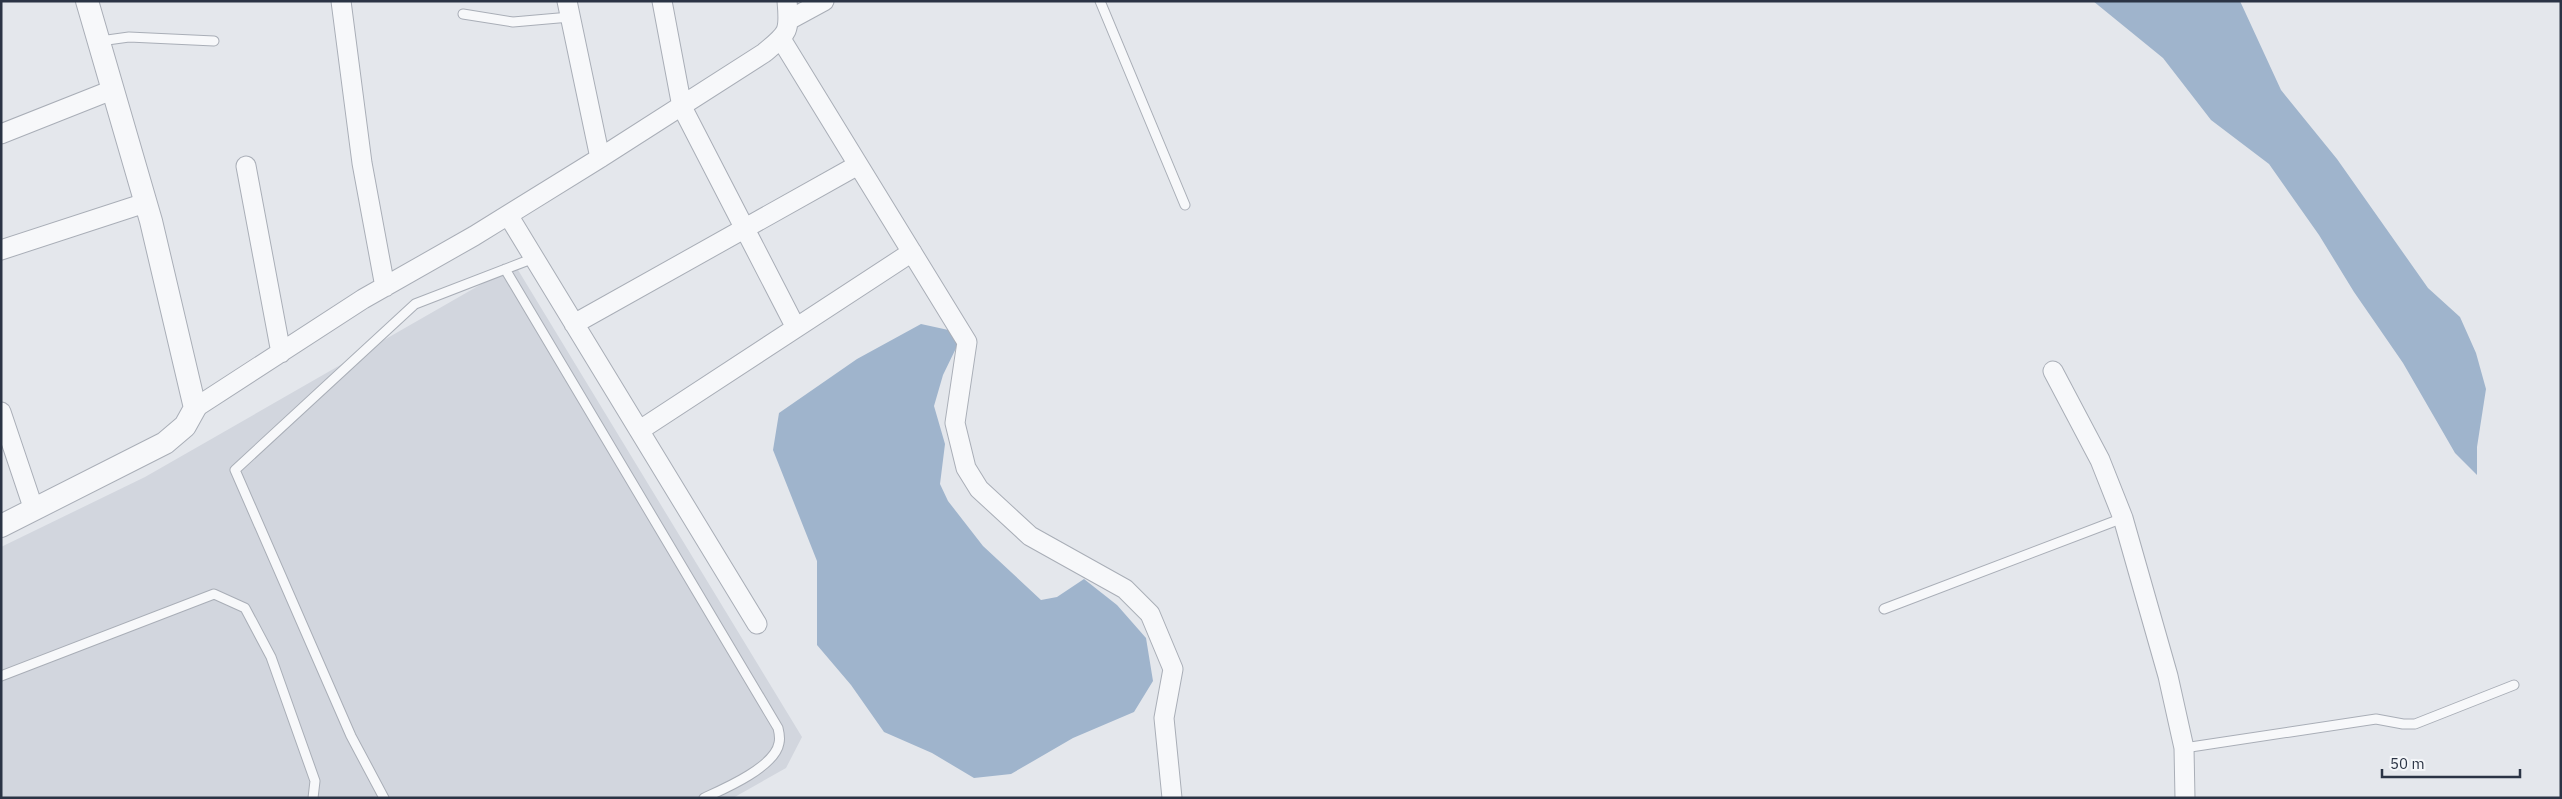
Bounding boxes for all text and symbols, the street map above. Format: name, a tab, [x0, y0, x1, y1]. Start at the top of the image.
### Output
scale bar	[2382, 746, 2520, 778]
text: 50 m	[2390, 754, 2425, 773]

